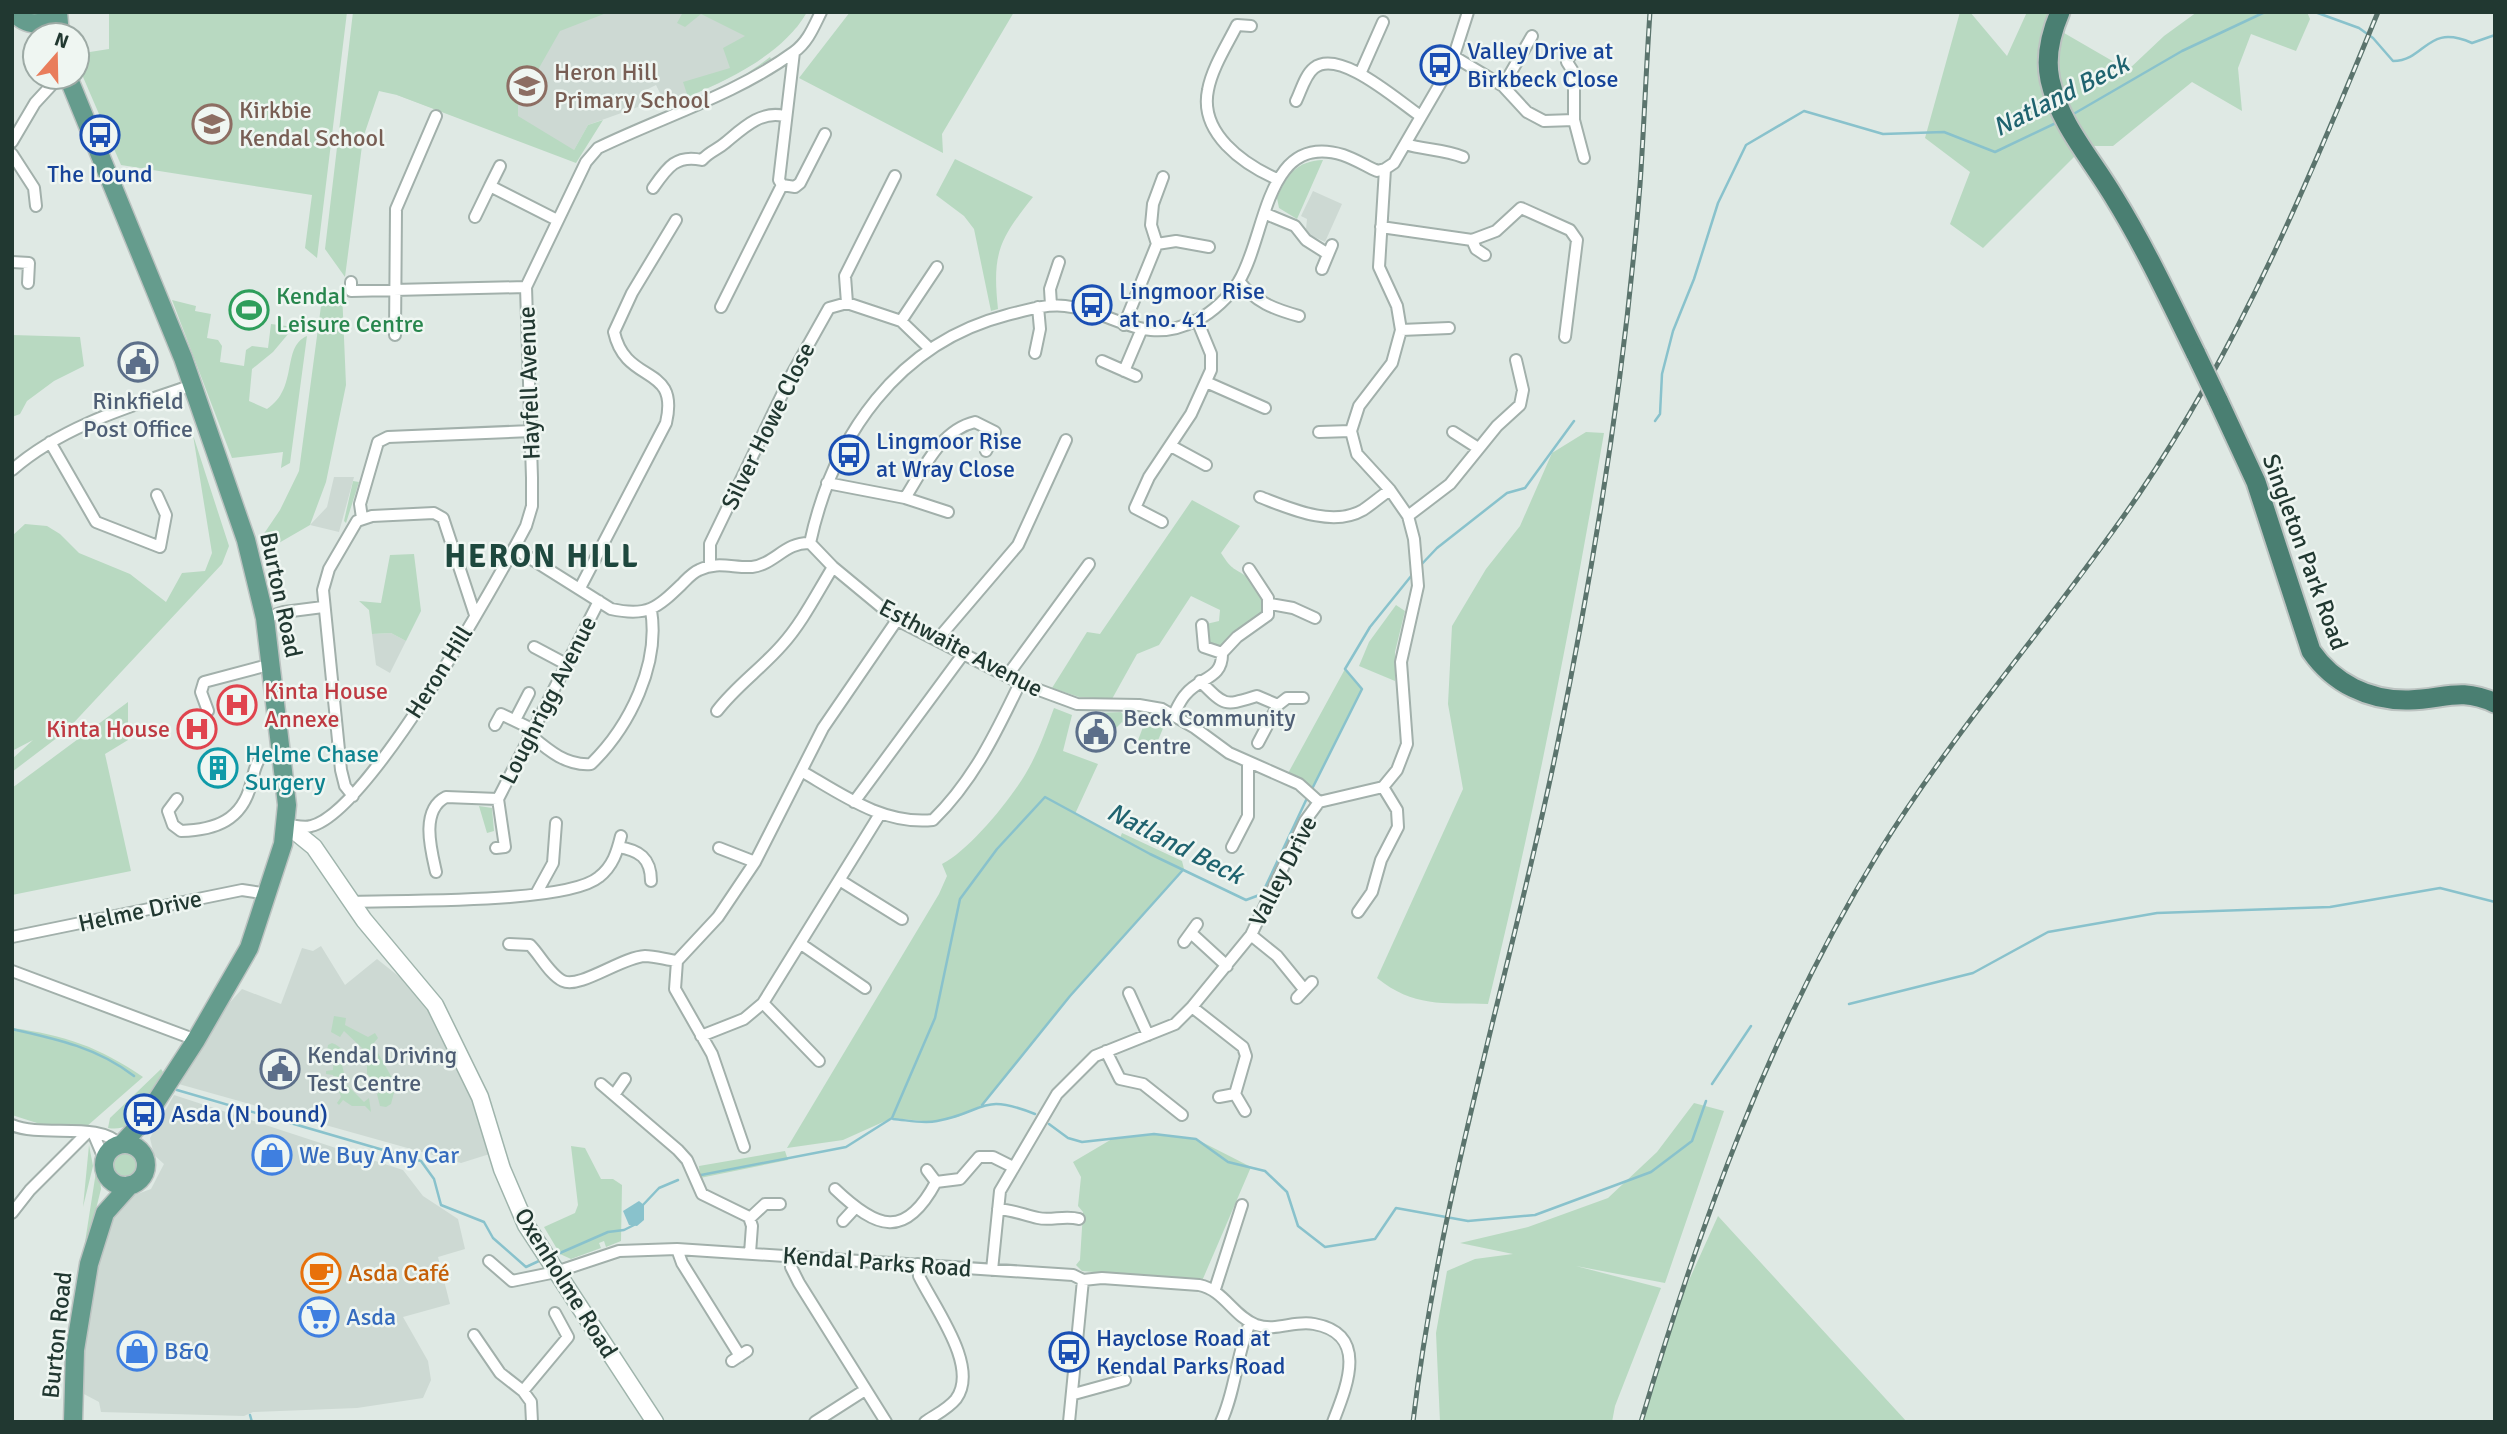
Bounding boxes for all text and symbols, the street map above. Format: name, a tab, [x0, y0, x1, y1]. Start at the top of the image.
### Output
north arrow	[21, 21, 91, 91]
text: N	[51, 27, 72, 55]
place label: Valley Drive at Birkbeck Close	[1467, 36, 1618, 94]
bus stop icon: Valley Drive at Birkbeck Close	[1419, 44, 1461, 86]
water label: Natland Beck	[1988, 47, 2136, 144]
place label: Heron Hill Primary School	[554, 57, 710, 115]
school or university icon: Heron Hill Primary School	[506, 65, 548, 107]
place label: Kirkbie Kendal School	[239, 95, 385, 153]
school or university icon: Kirkbie Kendal School	[191, 103, 233, 145]
bus stop icon: The Lound	[79, 114, 121, 156]
place label: The Lound	[47, 159, 153, 189]
place label: Lingmoor Rise at no. 41	[1119, 276, 1265, 334]
place label: Kendal Leisure Centre	[276, 281, 424, 339]
bus stop icon: Lingmoor Rise at no. 41	[1071, 284, 1113, 326]
sports icon: Kendal Leisure Centre	[228, 289, 270, 331]
street label: Hayfell Avenue	[511, 306, 547, 460]
street label: Silver Howe Close	[715, 337, 821, 515]
public building icon: Rinkfield Post Office	[117, 341, 159, 383]
place label: Rinkfield Post Office	[83, 386, 193, 444]
place label: Lingmoor Rise at Wray Close	[876, 426, 1022, 484]
bus stop icon: Lingmoor Rise at Wray Close	[828, 434, 870, 476]
street label: Singleton Park Road	[2256, 450, 2354, 654]
street label: Burton Road	[253, 530, 309, 660]
district label: HERON HILL	[444, 537, 640, 576]
street label: Esthwaite Avenue	[874, 592, 1048, 704]
street label: Loughrigg Avenue	[493, 611, 603, 789]
street label: Heron Hill	[399, 620, 479, 724]
place label: Kinta House Annexe	[264, 676, 388, 734]
hospital icon: Kinta House Annexe	[216, 684, 258, 726]
place label: Beck Community Centre	[1123, 703, 1296, 761]
hospital icon: Kinta House	[176, 708, 218, 750]
public building icon: Beck Community Centre	[1075, 711, 1117, 753]
place label: Kinta House	[46, 714, 170, 744]
place label: Helme Chase Surgery	[245, 739, 379, 797]
building icon: Helme Chase Surgery	[197, 747, 239, 789]
water label: Natland Beck	[1102, 796, 1250, 893]
street label: Valley Drive	[1242, 811, 1324, 931]
street label: Helme Drive	[76, 883, 204, 939]
place label: Kendal Driving Test Centre	[307, 1040, 457, 1098]
public building icon: Kendal Driving Test Centre	[259, 1048, 301, 1090]
bus stop icon: Asda (N bound)	[123, 1093, 165, 1135]
place label: Asda (N bound)	[171, 1099, 328, 1129]
shop icon: We Buy Any Car	[251, 1134, 293, 1176]
place label: We Buy Any Car	[299, 1140, 459, 1170]
street label: Oxenholme Road	[508, 1202, 624, 1364]
street label: Kendal Parks Road	[781, 1240, 973, 1284]
cafe icon: Asda Café	[300, 1252, 342, 1294]
place label: Asda Café	[348, 1258, 450, 1288]
street label: Burton Road	[35, 1270, 79, 1400]
supermarket icon: Asda	[298, 1296, 340, 1338]
place label: Asda	[346, 1302, 396, 1332]
place label: Hayclose Road at Kendal Parks Road	[1096, 1323, 1286, 1381]
shop icon: B&Q	[116, 1330, 158, 1372]
bus stop icon: Hayclose Road at Kendal Parks Road	[1048, 1331, 1090, 1373]
place label: B&Q	[164, 1336, 209, 1366]

